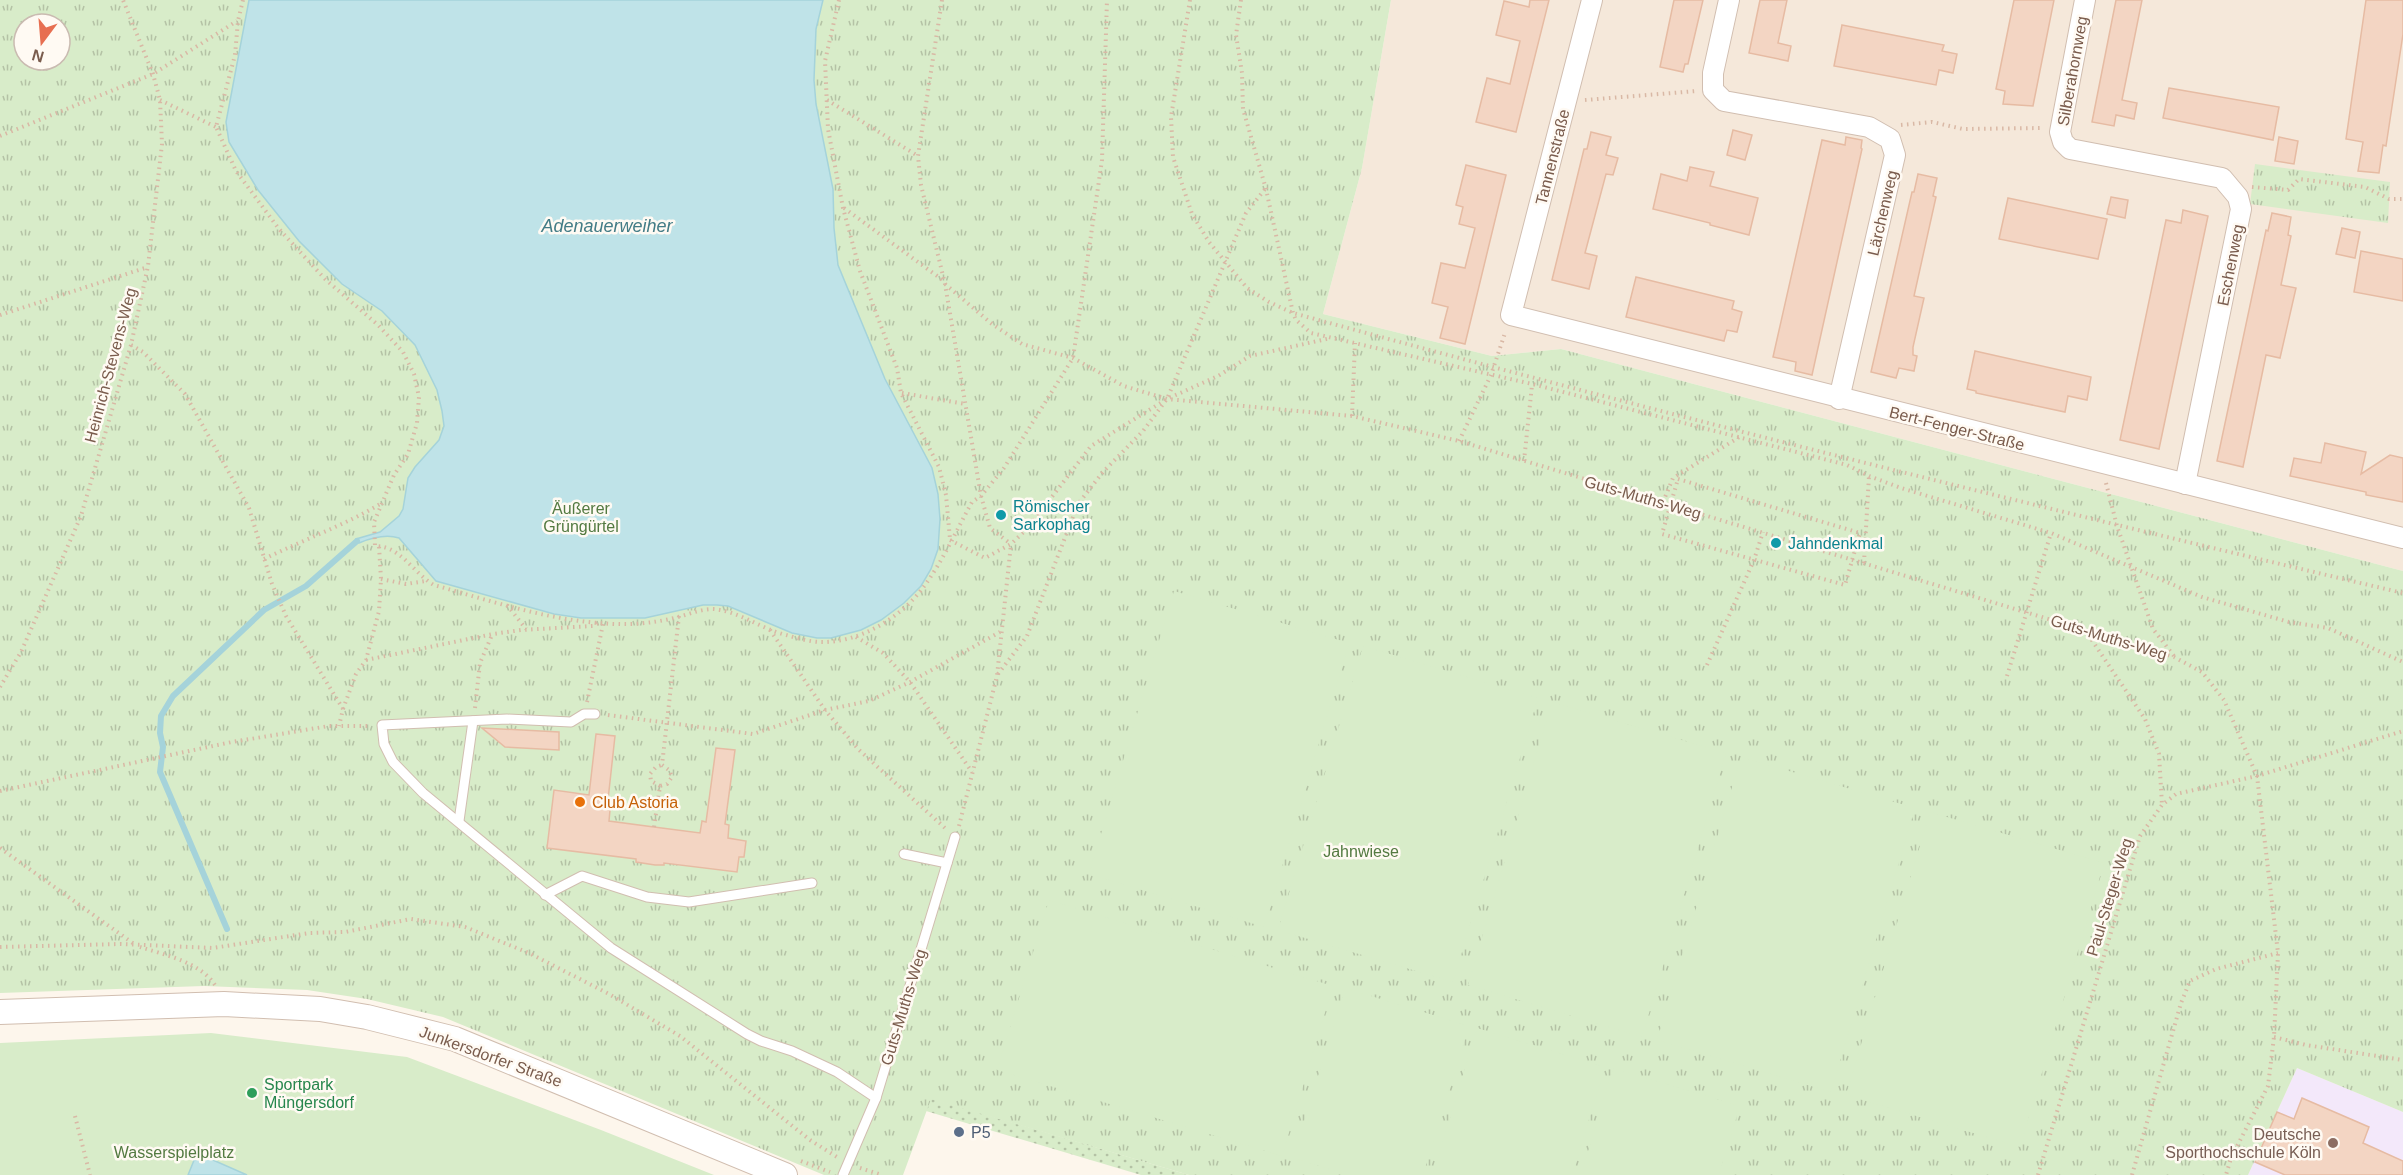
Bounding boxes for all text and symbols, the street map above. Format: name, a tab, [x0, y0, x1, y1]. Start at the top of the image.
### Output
north arrow	[12, 12, 72, 72]
street label: Silberahornweg	[2054, 15, 2091, 127]
text: N	[30, 46, 46, 66]
street label: Tannenstraße	[1532, 108, 1573, 207]
street label: Lärchenweg	[1864, 169, 1901, 257]
water label: Adenauerweiher	[540, 216, 674, 236]
street label: Eschenweg	[2214, 223, 2247, 307]
street label: Heinrich-Stevens-Weg	[82, 286, 139, 444]
street label: Bert-Fenger-Straße	[1888, 403, 2026, 454]
street label: Guts-Muths-Weg	[1583, 473, 1703, 522]
place label: Römischer Sarkophag	[1013, 498, 1090, 533]
park label: Äußerer Grüngürtel	[543, 500, 619, 535]
marker: Römischer Sarkophag	[994, 508, 1008, 522]
place label: Jahndenkmal	[1788, 535, 1883, 552]
marker: Jahndenkmal	[1769, 536, 1783, 550]
street label: Guts-Muths-Weg	[2049, 612, 2169, 663]
place label: Club Astoria	[592, 794, 678, 811]
marker: Club Astoria	[573, 795, 587, 809]
street label: Paul-Steger-Weg	[2083, 836, 2136, 958]
park label: Jahnwiese	[1323, 843, 1399, 860]
street label: Guts-Muths-Weg	[878, 947, 929, 1067]
street label: Junkersdorfer Straße	[417, 1023, 564, 1090]
place label: Sportpark Müngersdorf	[264, 1076, 354, 1111]
marker: Sportpark Müngersdorf	[245, 1086, 259, 1100]
place label: P5	[971, 1124, 991, 1141]
marker: P5	[952, 1125, 966, 1139]
place label: Deutsche Sporthochschule Köln	[2165, 1126, 2321, 1161]
marker: Deutsche Sporthochschule Köln	[2326, 1136, 2340, 1150]
park label: Wasserspielplatz	[114, 1144, 234, 1161]

